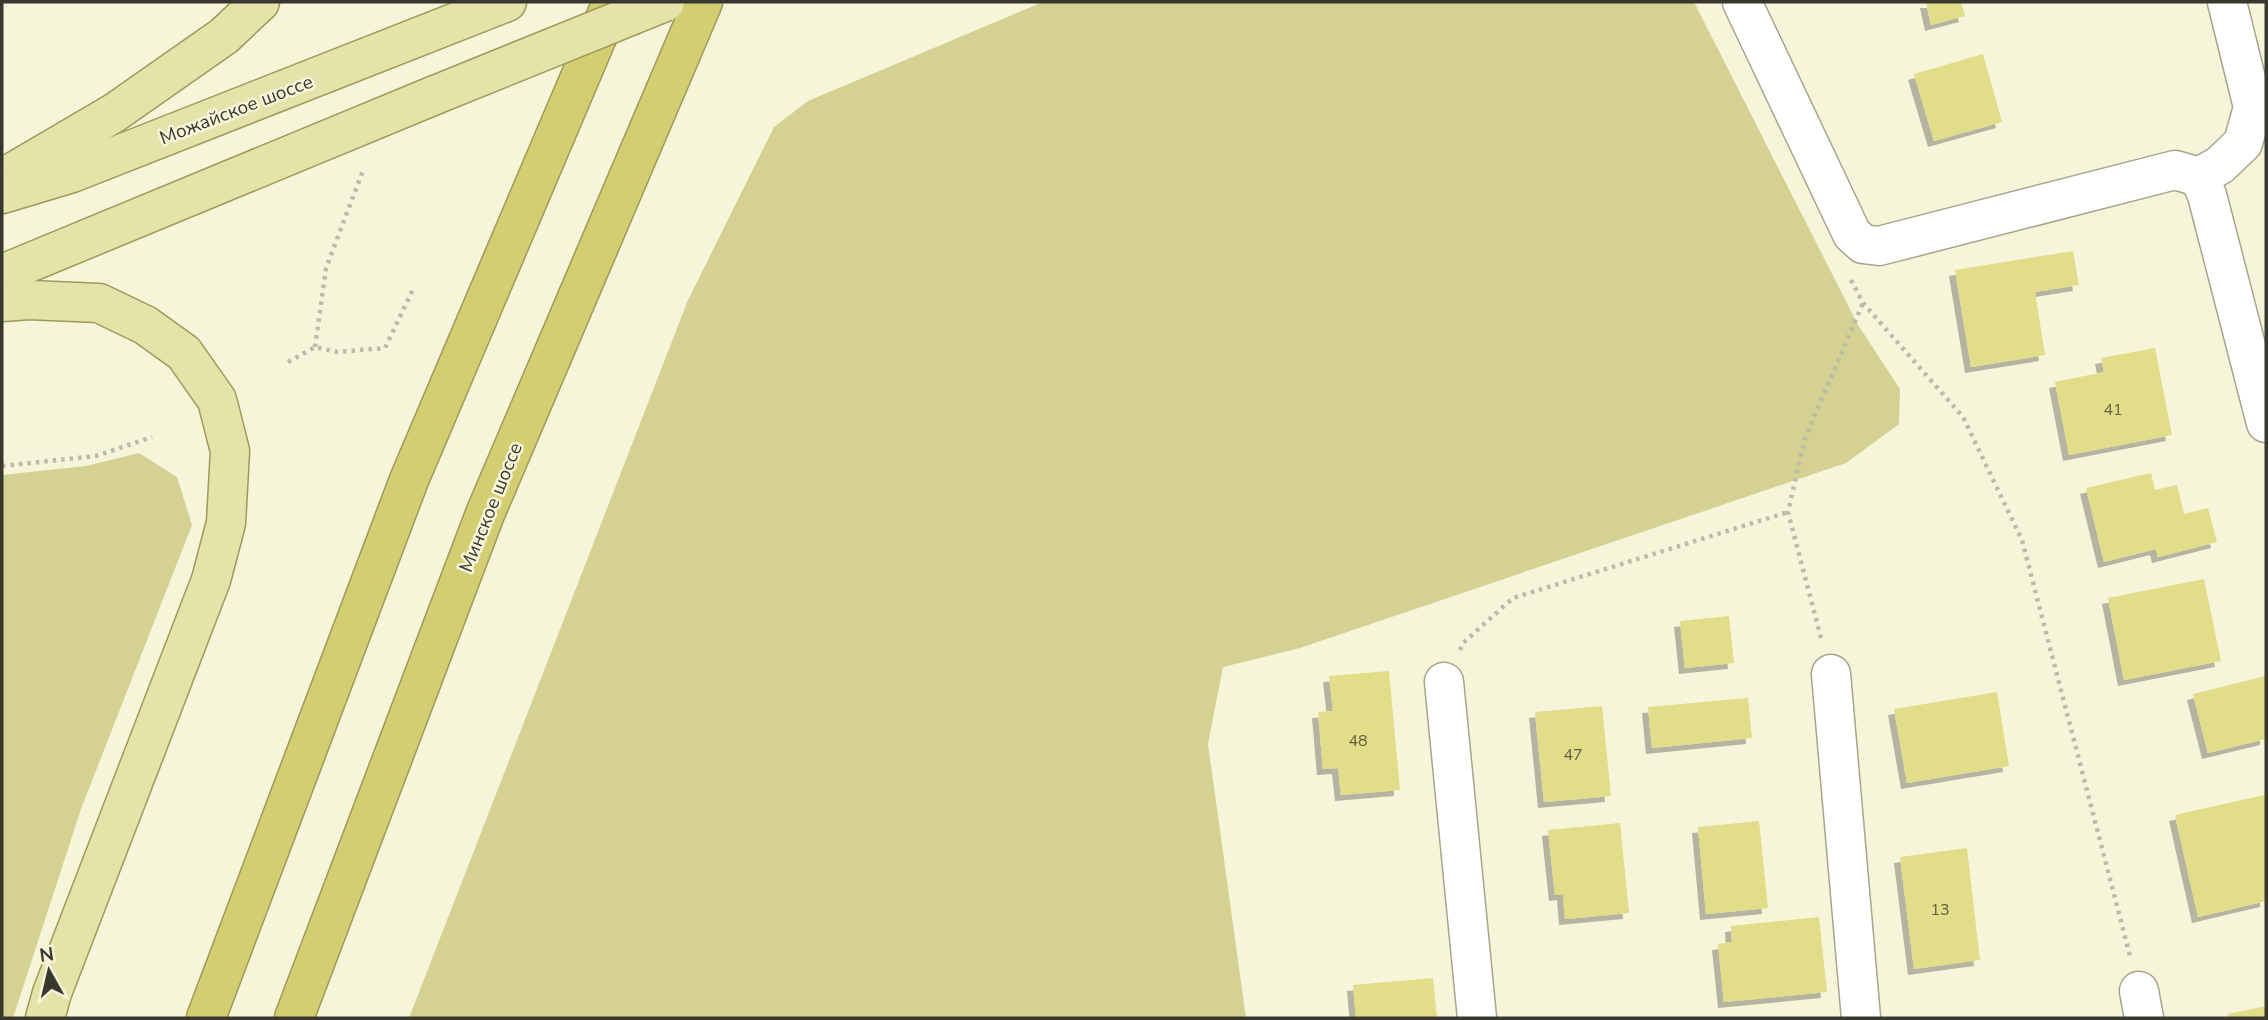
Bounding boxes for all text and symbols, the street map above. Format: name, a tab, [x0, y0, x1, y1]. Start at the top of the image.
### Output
street label: Можайское шоссе	[156, 69, 317, 151]
house number: 41	[2103, 399, 2123, 421]
street label: Минское шоссе	[453, 439, 529, 576]
house number: 48	[1348, 730, 1368, 752]
house number: 47	[1563, 744, 1583, 766]
house number: 13	[1930, 899, 1950, 921]
north arrow	[14, 936, 84, 1006]
text: N	[38, 941, 56, 969]

